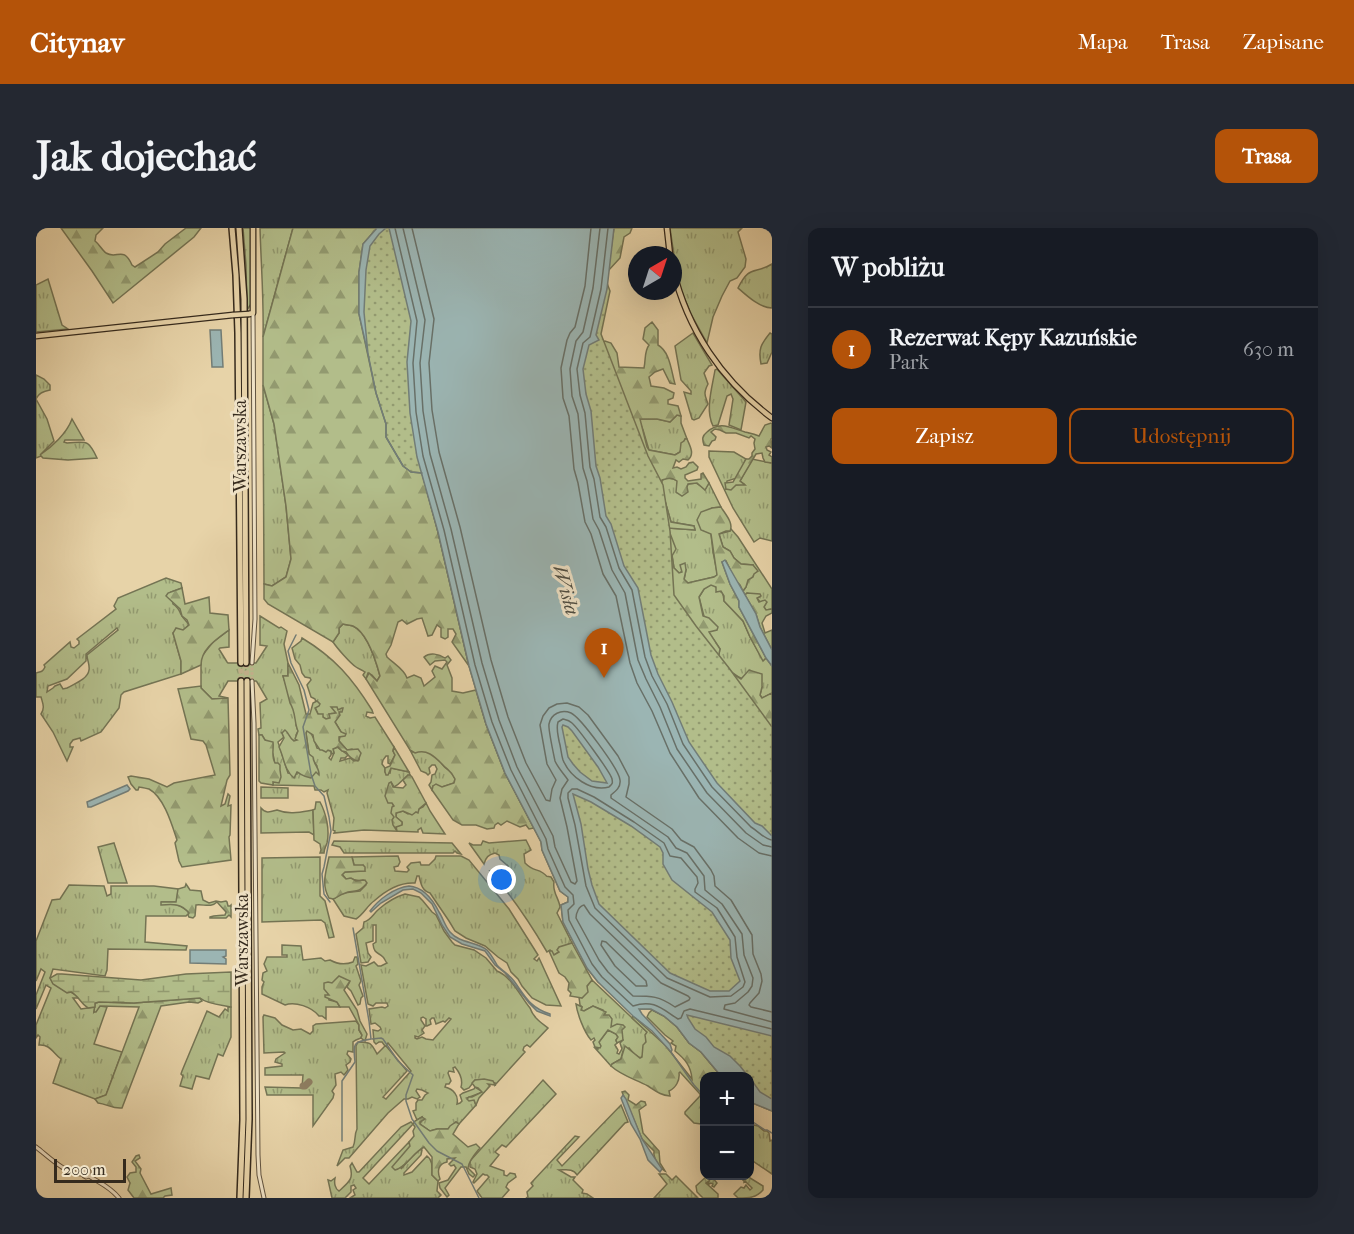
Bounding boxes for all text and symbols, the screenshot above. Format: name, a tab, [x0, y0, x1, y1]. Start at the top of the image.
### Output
text: Citynav	[30, 26, 124, 59]
text: Mapa	[1078, 30, 1128, 54]
text: Trasa	[1161, 30, 1210, 54]
text: Zapisane	[1243, 30, 1324, 54]
button: Trasa	[1215, 129, 1318, 183]
text: Jak dojechać	[36, 132, 256, 181]
north arrow	[628, 246, 682, 300]
text: W pobliżu	[832, 252, 945, 283]
text: Rezerwat Kępy Kazuńskie	[889, 325, 1137, 351]
text: 1	[848, 338, 855, 361]
text: 630 m	[1243, 338, 1294, 361]
text: Park	[889, 351, 929, 374]
street label: Warszawska	[230, 399, 251, 493]
button: Zapisz	[832, 408, 1057, 464]
button: Udostępnij	[1069, 408, 1294, 464]
water label: Wisła	[548, 562, 584, 618]
pin: 1	[584, 628, 624, 678]
your location	[487, 865, 516, 894]
street label: Warszawska	[232, 893, 253, 987]
map controls	[700, 1072, 754, 1180]
button: +	[700, 1072, 754, 1126]
button: −	[700, 1126, 754, 1180]
scale bar	[54, 1156, 126, 1184]
text: 200 m	[63, 1160, 106, 1179]

